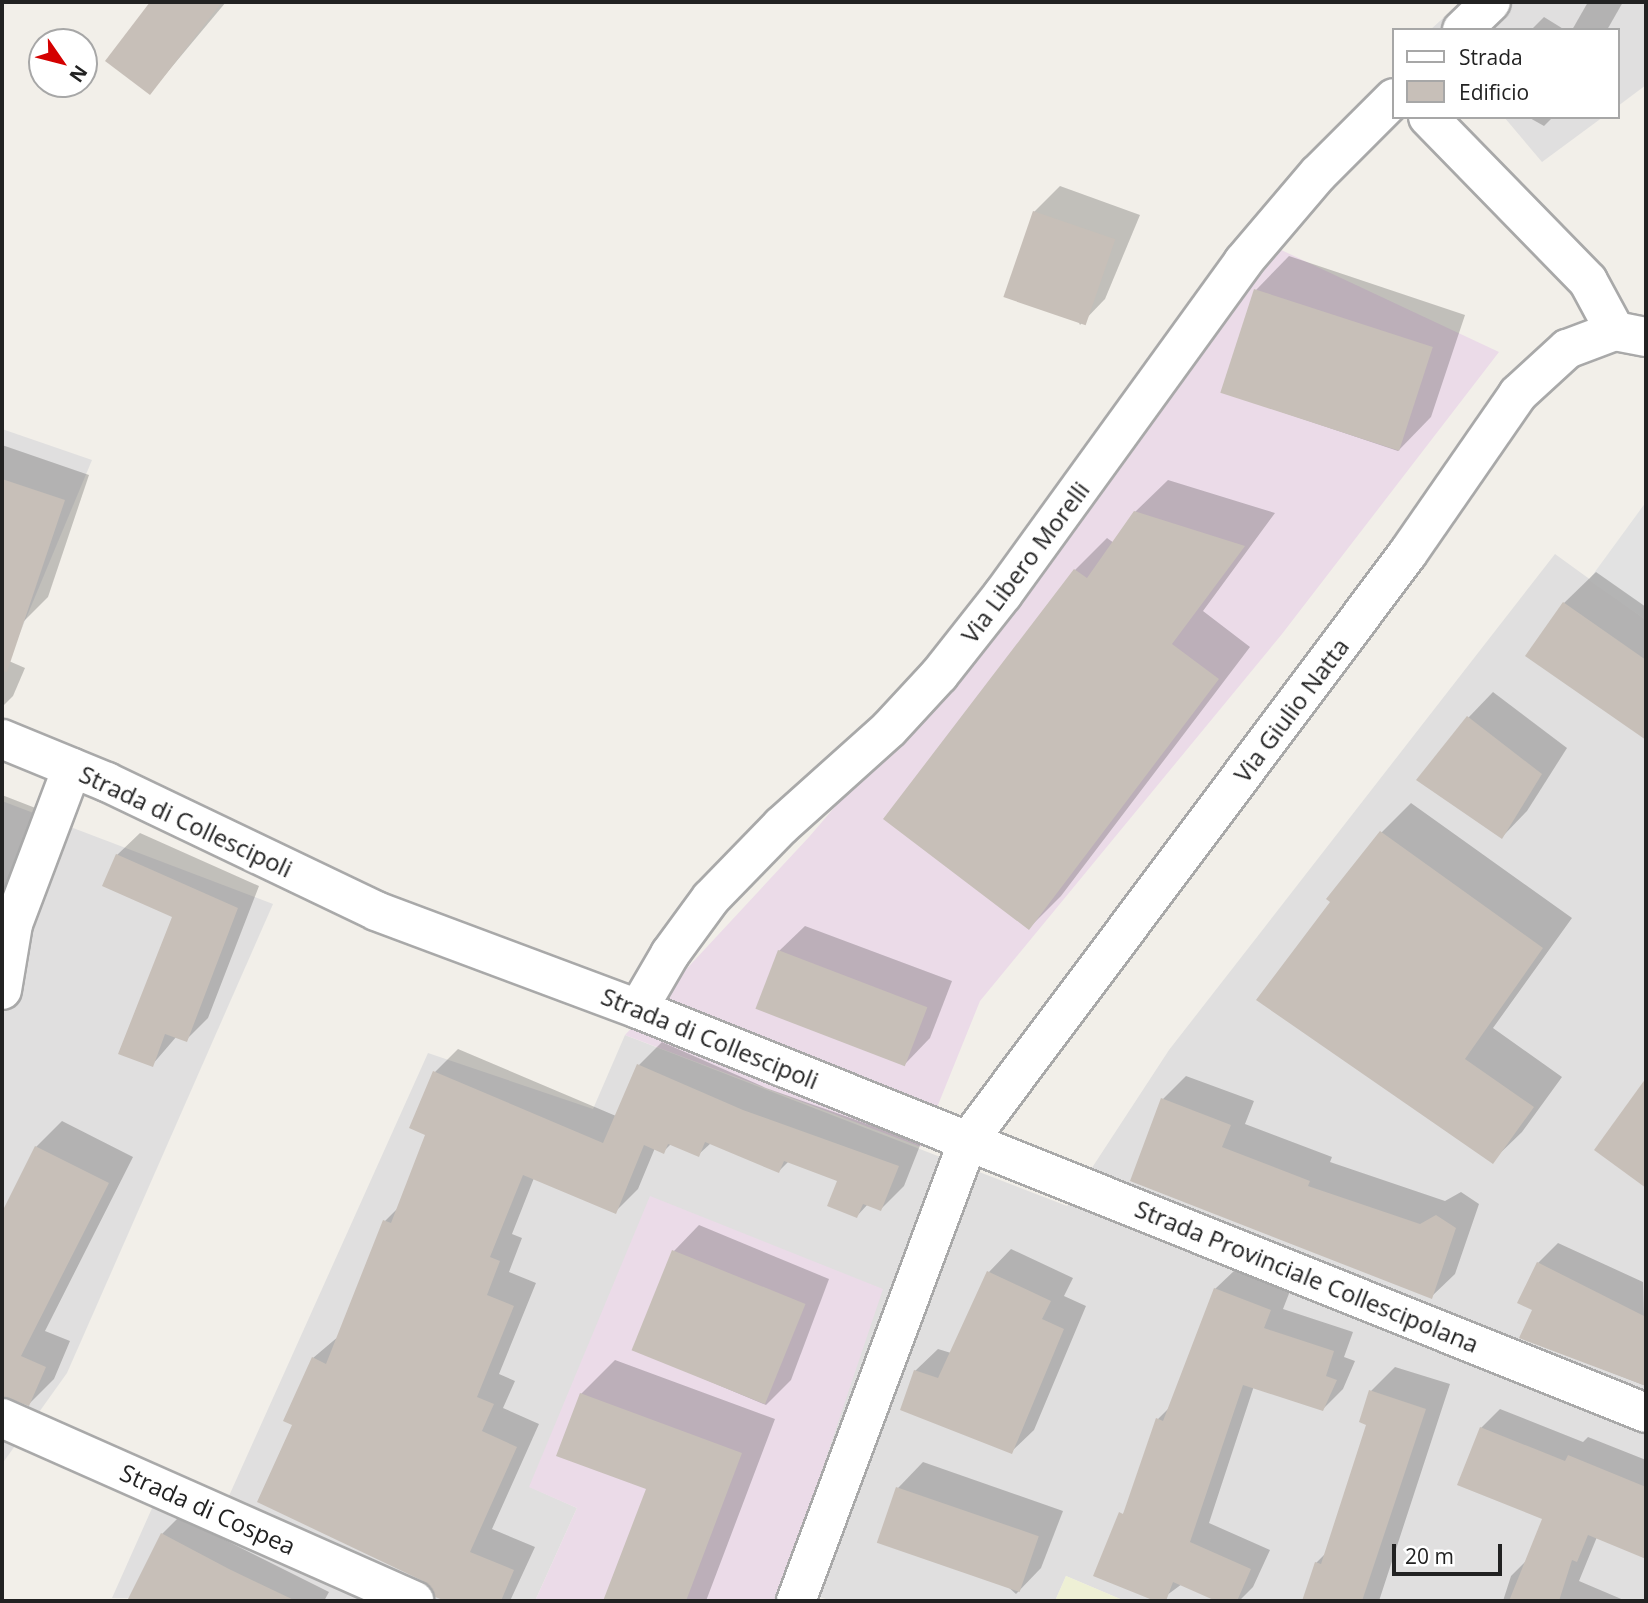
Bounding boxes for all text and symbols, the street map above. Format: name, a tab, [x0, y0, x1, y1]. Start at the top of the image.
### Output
north arrow	[28, 28, 98, 98]
legend	[1392, 28, 1620, 119]
text: Strada	[1459, 43, 1523, 71]
text: N	[63, 60, 94, 88]
text: Edificio	[1459, 78, 1529, 106]
street label: Via Libero Morelli	[955, 476, 1095, 648]
street label: Via Giulio Natta	[1228, 632, 1354, 788]
street label: Strada di Collescipoli	[75, 759, 297, 883]
street label: Strada di Collescipoli	[597, 981, 823, 1095]
street label: Strada Provinciale Collescipolana	[1131, 1194, 1483, 1358]
street label: Strada di Cospea	[116, 1457, 300, 1561]
scale bar	[1396, 1530, 1506, 1574]
text: 20 m	[1405, 1542, 1454, 1570]

